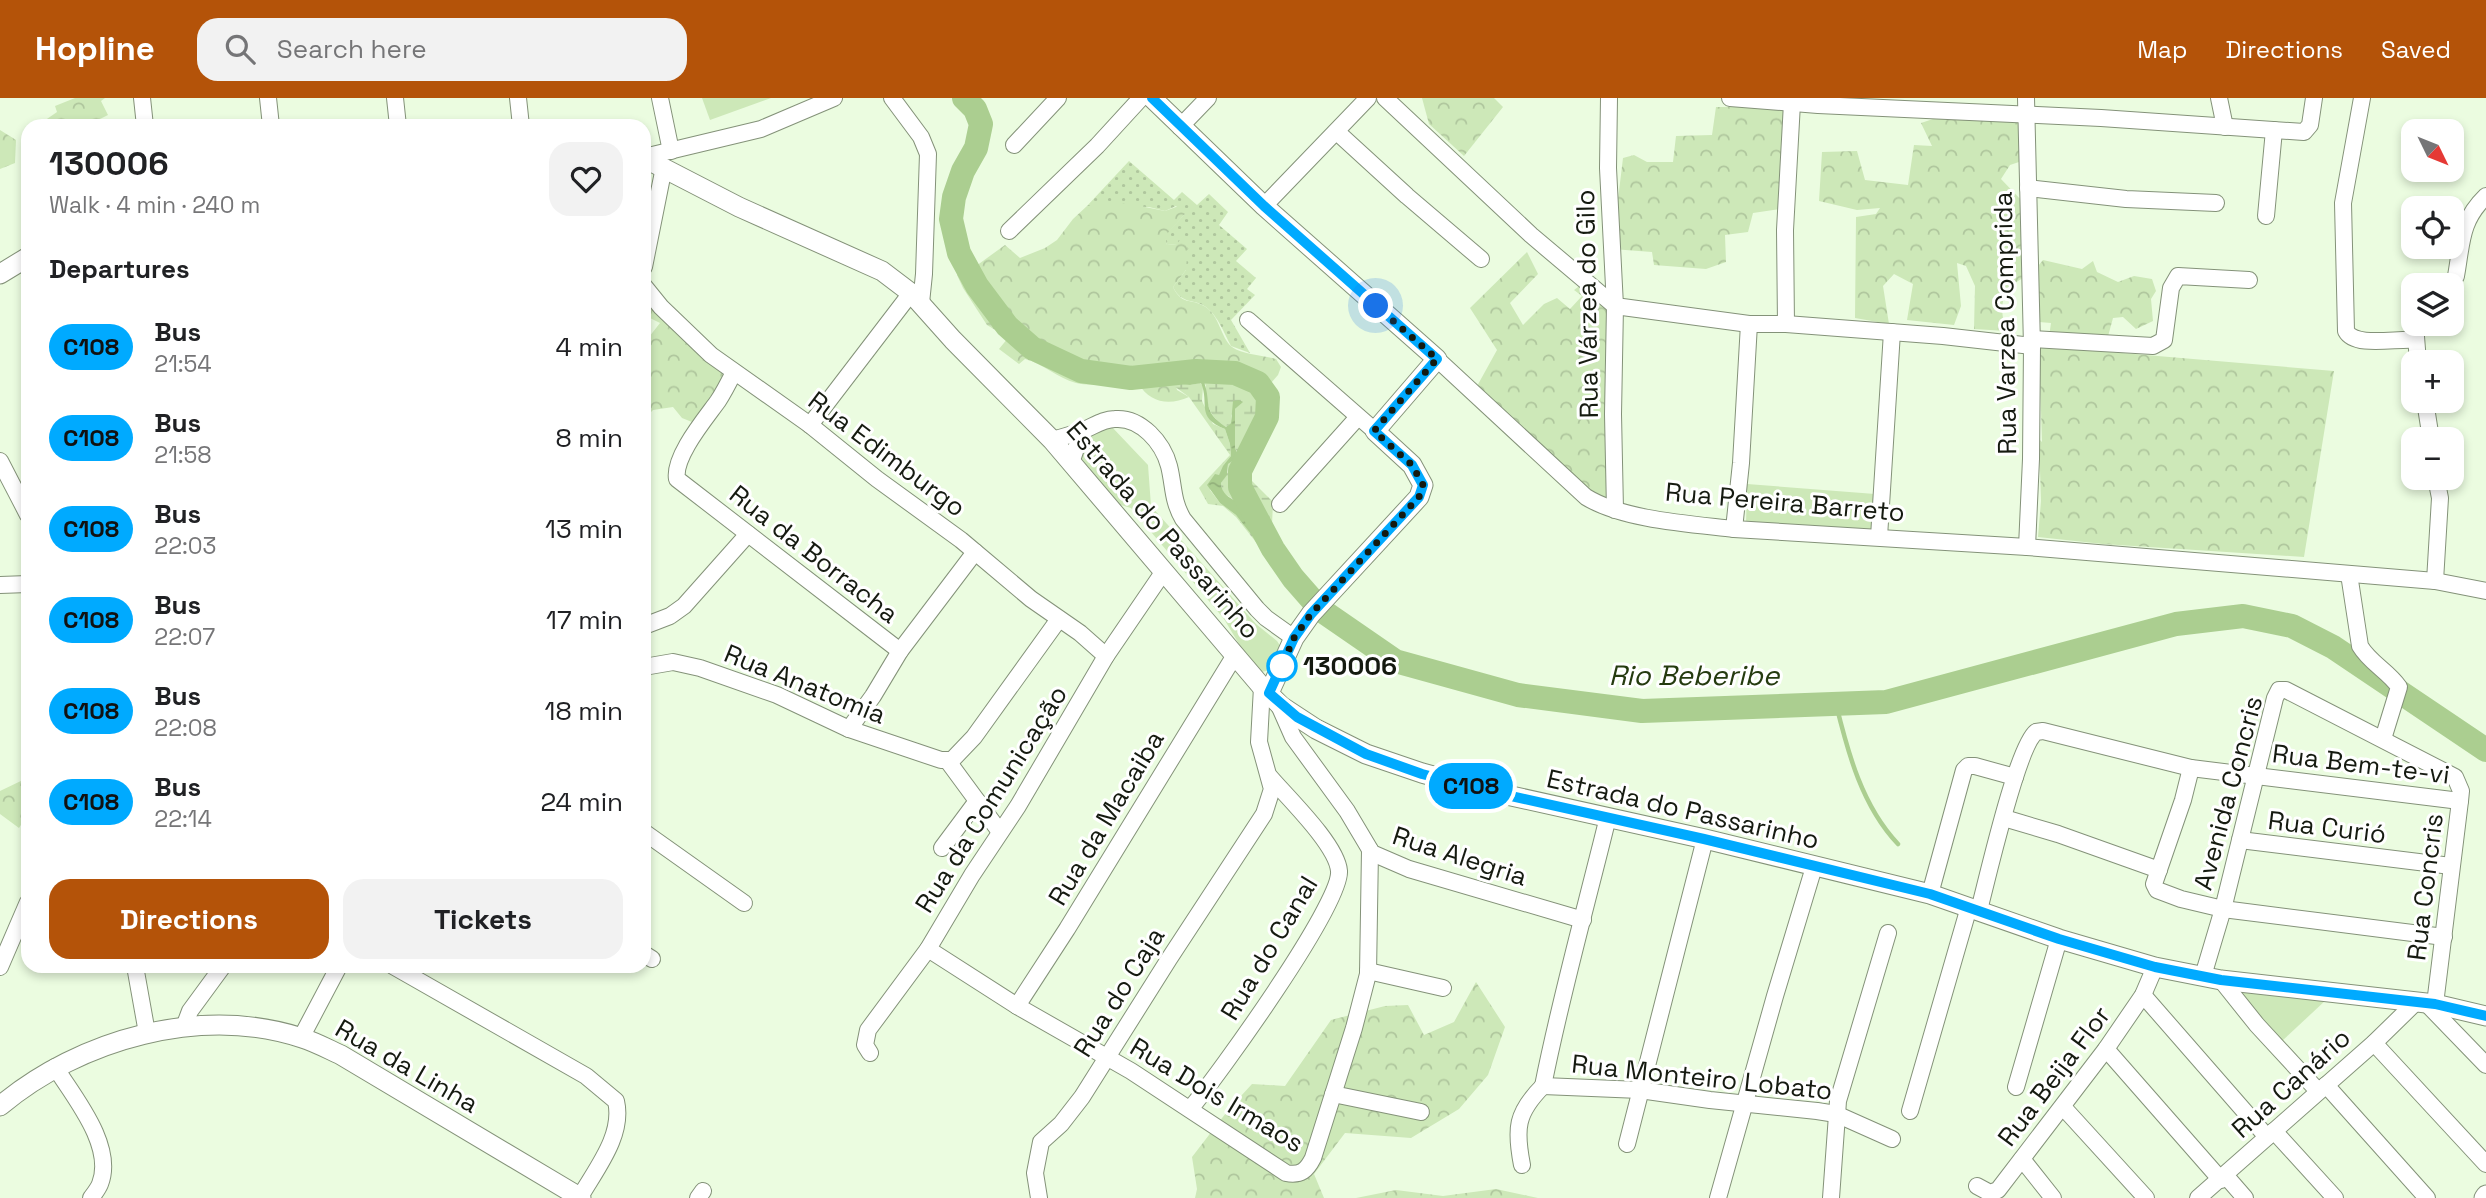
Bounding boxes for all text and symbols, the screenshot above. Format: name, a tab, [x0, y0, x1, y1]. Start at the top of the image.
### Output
search box	[197, 18, 687, 81]
text: Hopline	[35, 28, 155, 70]
icon: search	[221, 30, 259, 68]
text: Search here	[277, 32, 427, 66]
text: Map	[2137, 34, 2187, 65]
text: Directions	[2225, 34, 2343, 65]
text: Saved	[2381, 34, 2451, 65]
north arrow	[2401, 119, 2464, 182]
map controls	[2401, 119, 2464, 490]
button: heart	[549, 142, 623, 216]
text: 130006	[49, 143, 169, 185]
street label: Rua Várzea do Gilo	[1568, 189, 1606, 419]
text: Walk · 4 min · 240 m	[49, 190, 260, 220]
street label: Rua Varzea Comprida	[1986, 191, 2024, 455]
button: locate	[2401, 196, 2464, 259]
text: Departures	[49, 252, 190, 286]
button: layers	[2401, 273, 2464, 336]
your location	[1358, 288, 1393, 323]
text: Bus	[154, 315, 201, 349]
text: 4 min	[555, 330, 623, 364]
text: C108	[63, 331, 119, 362]
text: 21:54	[154, 349, 212, 379]
button: +	[2401, 350, 2464, 413]
street label: Rua Edimburgo	[801, 384, 973, 524]
text: Bus	[154, 406, 201, 440]
street label: Estrada do Passarinho	[1059, 414, 1267, 646]
text: 8 min	[555, 421, 623, 455]
text: C108	[63, 422, 119, 453]
button: −	[2401, 427, 2464, 490]
text: 21:58	[154, 440, 212, 470]
street label: Rua Pereira Barreto	[1664, 475, 1906, 529]
street label: Rua da Borracha	[722, 477, 906, 631]
text: Bus	[154, 497, 201, 531]
text: 13 min	[545, 512, 623, 546]
text: C108	[63, 513, 119, 544]
text: 22:03	[154, 531, 216, 561]
text: Bus	[154, 588, 201, 622]
text: 17 min	[546, 603, 623, 637]
text: C108	[63, 604, 119, 635]
text: 22:07	[154, 622, 215, 652]
street label: Rua Anatomia	[719, 636, 891, 732]
place label: 130006	[1303, 649, 1397, 683]
marker: 130006	[1267, 651, 1297, 681]
water label: Rio Beberibe	[1609, 657, 1781, 693]
text: Bus	[154, 679, 201, 713]
street label: Rua da Comunicação	[907, 679, 1075, 919]
street label: Avenida Concris	[2186, 692, 2270, 894]
text: 18 min	[545, 694, 623, 728]
text: C108	[63, 695, 119, 726]
text: 22:08	[154, 713, 217, 743]
street label: Rua da Macaiba	[1040, 724, 1172, 912]
street label: Rua Bem-te-vi	[2270, 736, 2452, 792]
street label: Estrada do Passarinho	[1544, 761, 1822, 857]
line badge: C108	[1422, 763, 1520, 809]
text: Bus	[154, 770, 201, 804]
text: C108	[1443, 770, 1499, 801]
text: 24 min	[540, 785, 623, 819]
text: C108	[63, 786, 119, 817]
street label: Rua Curió	[2266, 803, 2388, 851]
text: 22:14	[154, 804, 212, 834]
street label: Rua Concris	[2399, 811, 2451, 963]
street label: Rua Alegria	[1388, 818, 1532, 894]
street label: Rua do Canal	[1213, 870, 1325, 1026]
button: Directions	[49, 879, 329, 959]
button: Tickets	[343, 879, 623, 959]
street label: Rua do Caja	[1066, 921, 1172, 1063]
street label: Rua Beija Flor	[1990, 999, 2118, 1153]
street label: Rua da Linha	[329, 1011, 485, 1121]
street label: Rua Canário	[2224, 1021, 2358, 1145]
street label: Rua Dois Irmaos	[1124, 1030, 1310, 1160]
street label: Rua Monteiro Lobato	[1570, 1046, 1834, 1108]

